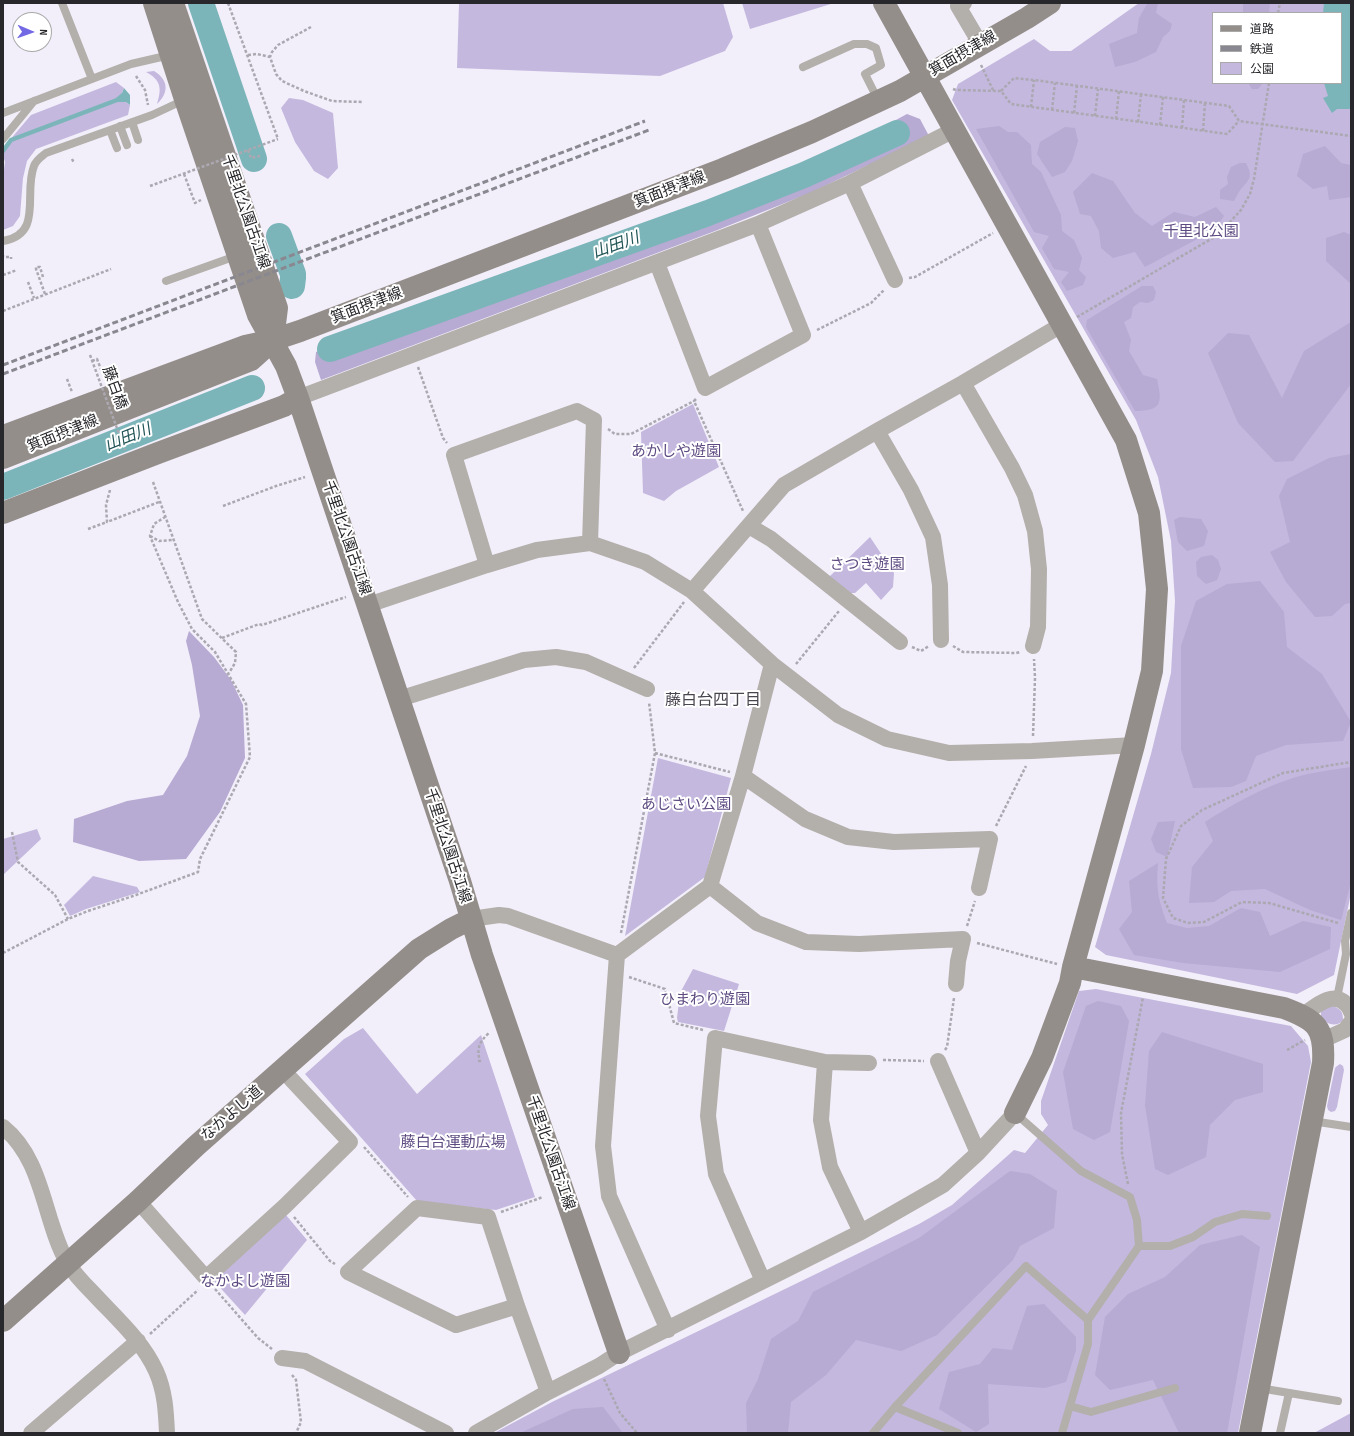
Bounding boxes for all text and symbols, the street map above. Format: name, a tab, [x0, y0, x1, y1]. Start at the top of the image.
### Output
north arrow	[12, 12, 52, 52]
legend	[1212, 12, 1342, 84]
text: 道路	[1250, 22, 1274, 37]
street label: 箕面摂津線	[926, 27, 1000, 81]
text: N	[37, 29, 50, 36]
text: 鉄道	[1250, 42, 1274, 57]
text: 公園	[1250, 62, 1274, 77]
street label: 千里北公園古江線	[217, 152, 273, 272]
street label: 箕面摂津線	[632, 168, 708, 212]
park label: 千里北公園	[1164, 223, 1238, 241]
water label: 山田川	[590, 229, 642, 263]
street label: 箕面摂津線	[329, 284, 405, 328]
street label: 藤白橋	[98, 364, 130, 412]
street label: 箕面摂津線	[25, 412, 101, 456]
water label: 山田川	[102, 420, 154, 456]
park label: あかしや遊園	[631, 443, 721, 461]
street label: 千里北公園古江線	[318, 478, 374, 598]
park label: さつき遊園	[830, 556, 904, 574]
district label: 藤白台四丁目	[665, 691, 761, 711]
street label: 千里北公園古江線	[420, 786, 474, 906]
park label: あじさい公園	[641, 796, 731, 814]
park label: ひまわり遊園	[660, 991, 750, 1009]
street label: なかよし道	[198, 1083, 266, 1145]
street label: 千里北公園古江線	[522, 1093, 578, 1213]
park label: 藤白台運動広場	[401, 1134, 505, 1152]
park label: なかよし遊園	[200, 1273, 290, 1291]

